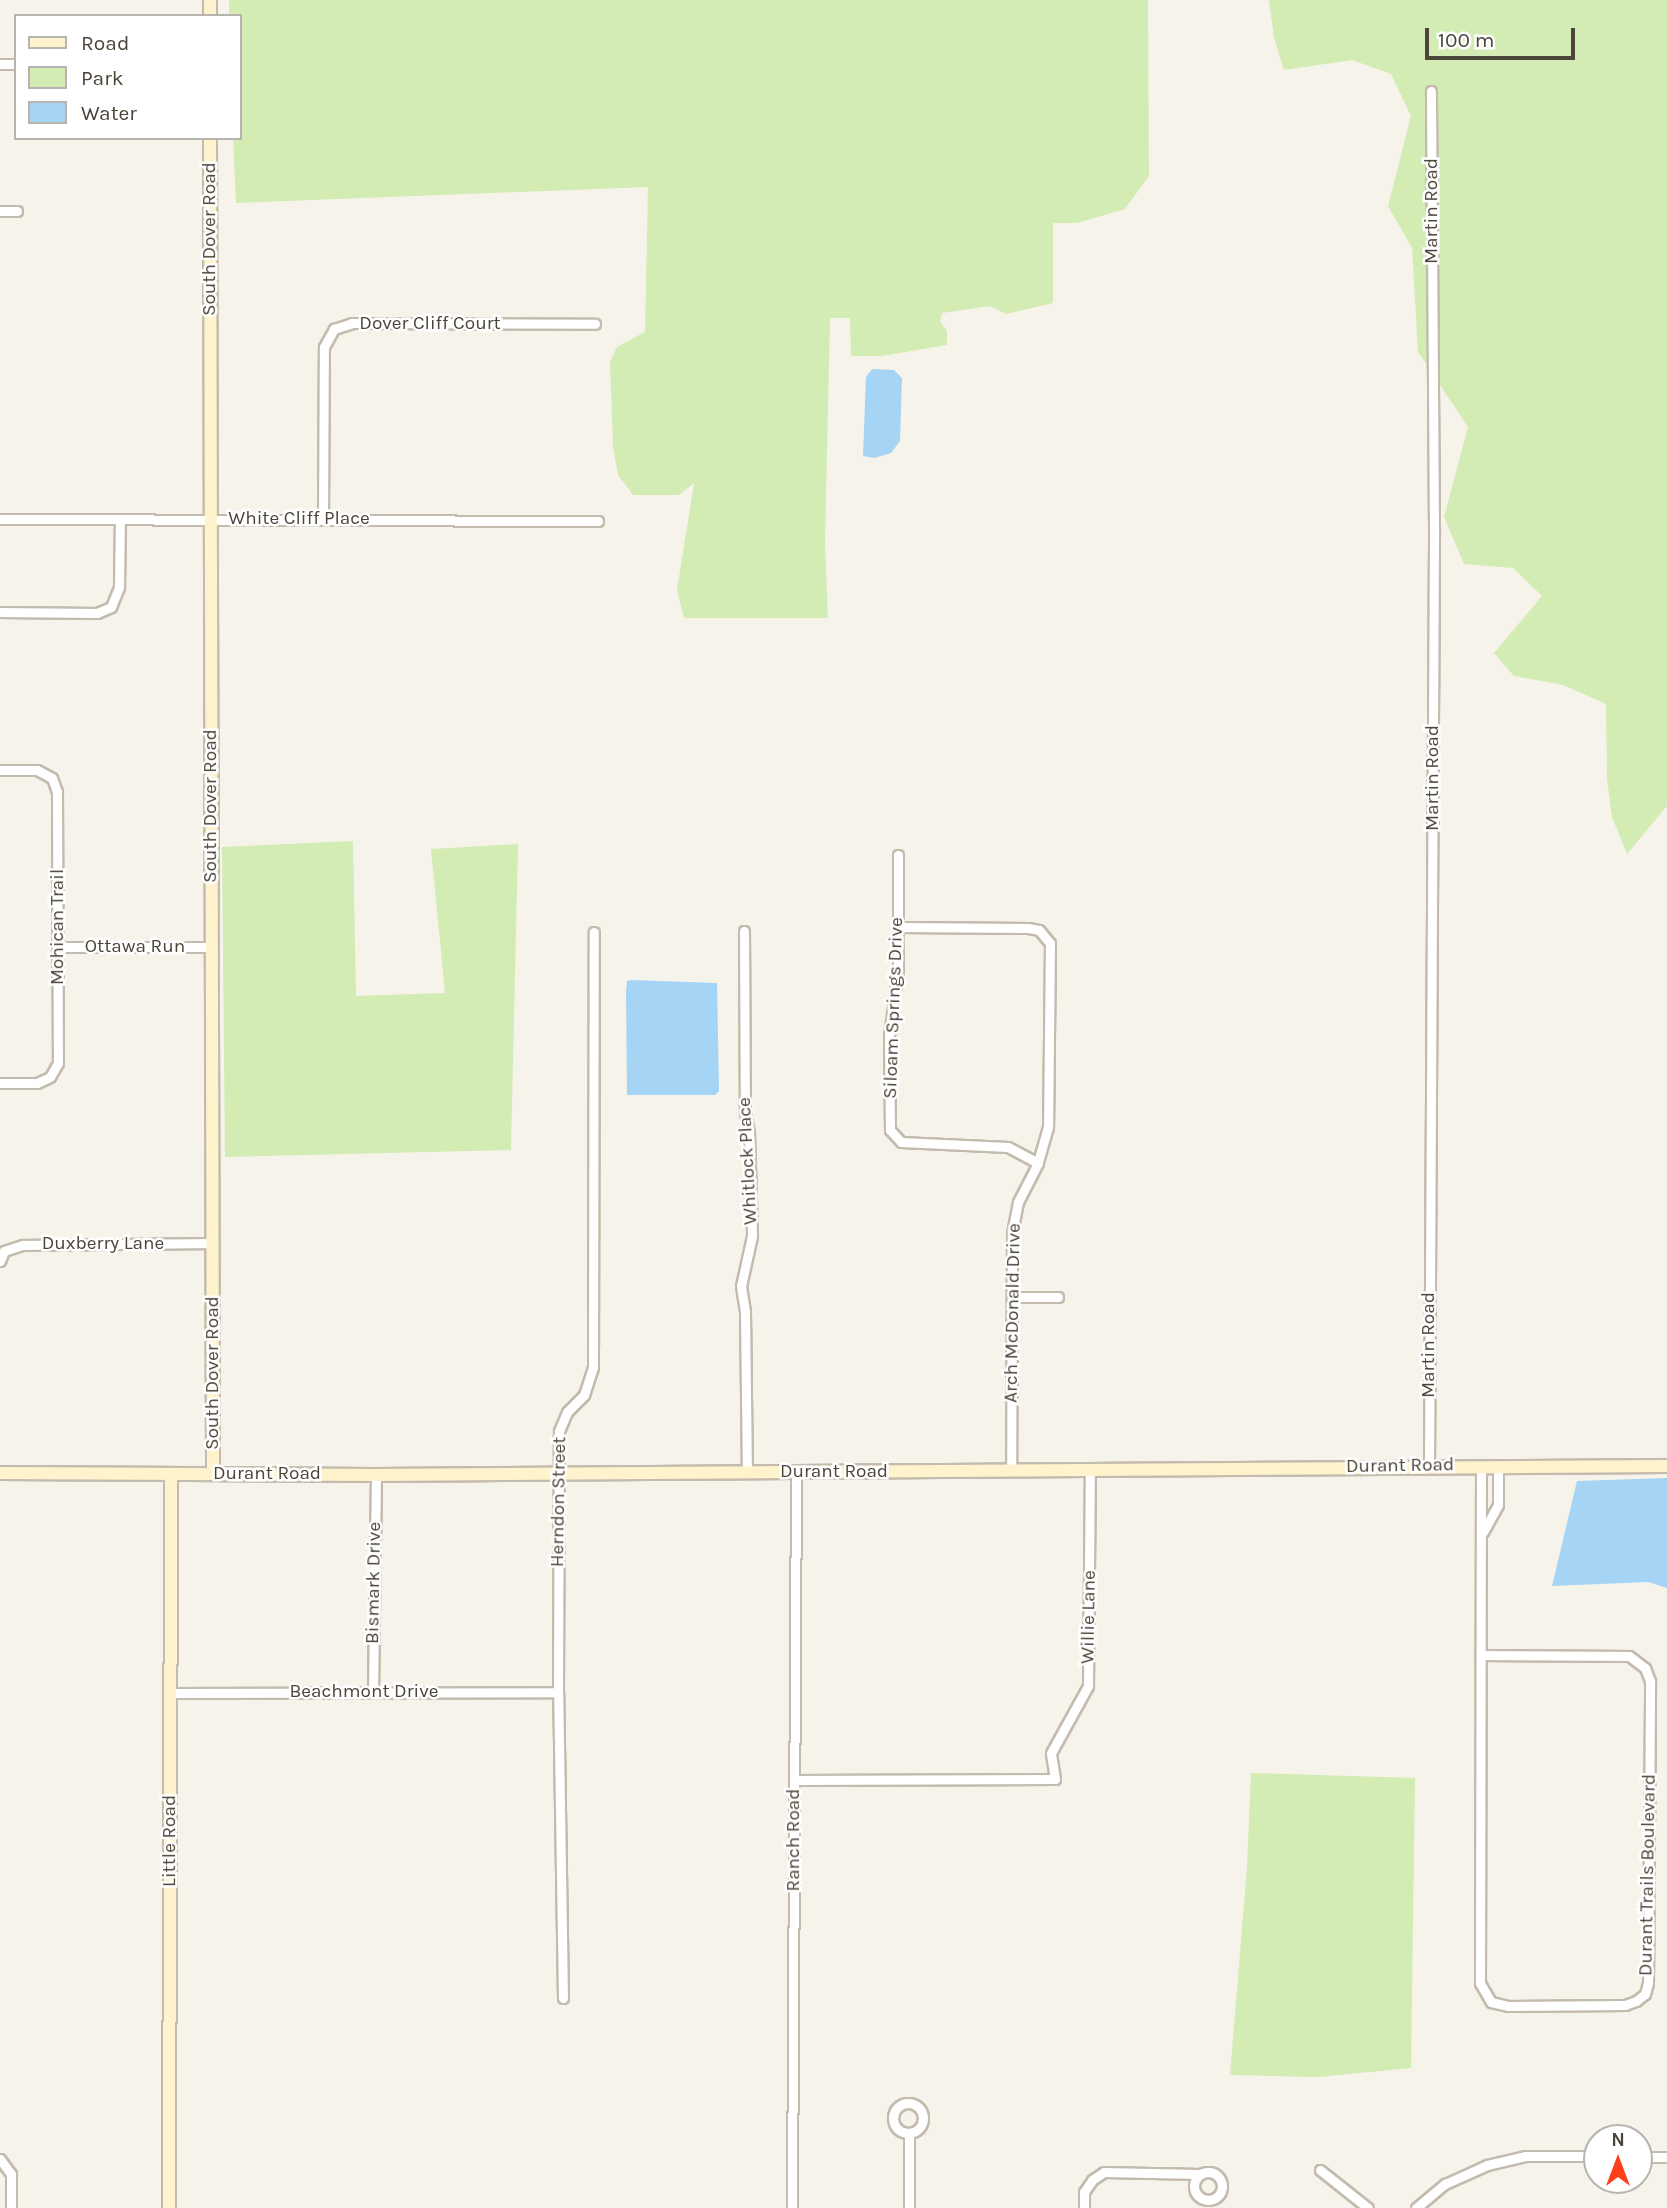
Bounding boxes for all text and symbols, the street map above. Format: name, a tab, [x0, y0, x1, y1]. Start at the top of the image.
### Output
legend	[14, 14, 242, 140]
scale bar	[1429, 14, 1580, 58]
text: 100 m	[1438, 28, 1495, 52]
text: Road	[81, 31, 129, 55]
text: Park	[81, 66, 124, 90]
text: Water	[81, 101, 137, 125]
street label: Martin Road	[1421, 158, 1443, 264]
street label: South Dover Road	[199, 162, 221, 316]
street label: Dover Cliff Court	[359, 313, 501, 335]
street label: White Cliff Place	[228, 508, 370, 530]
street label: Martin Road	[1422, 725, 1444, 831]
street label: South Dover Road	[200, 729, 222, 883]
street label: Mohican Trail	[47, 869, 69, 985]
street label: Siloam Springs Drive	[879, 917, 909, 1099]
street label: Ottawa Run	[85, 936, 185, 958]
street label: Whitlock Place	[733, 1097, 763, 1225]
street label: Arch McDonald Drive	[1000, 1223, 1026, 1403]
street label: Duxberry Lane	[42, 1233, 164, 1255]
street label: Martin Road	[1418, 1292, 1440, 1398]
street label: South Dover Road	[202, 1296, 224, 1450]
street label: Herndon Street	[546, 1437, 572, 1567]
street label: Durant Road	[1346, 1454, 1454, 1478]
street label: Durant Road	[780, 1461, 888, 1483]
street label: Durant Road	[213, 1463, 321, 1485]
street label: Bismark Drive	[362, 1522, 386, 1644]
street label: Willie Lane	[1077, 1570, 1101, 1664]
street label: Beachmont Drive	[290, 1681, 438, 1703]
street label: Durant Trails Boulevard	[1635, 1774, 1661, 1976]
street label: Ranch Road	[783, 1788, 805, 1892]
street label: Little Road	[159, 1795, 181, 1887]
north arrow	[1583, 2124, 1653, 2194]
text: N	[1611, 2129, 1625, 2151]

